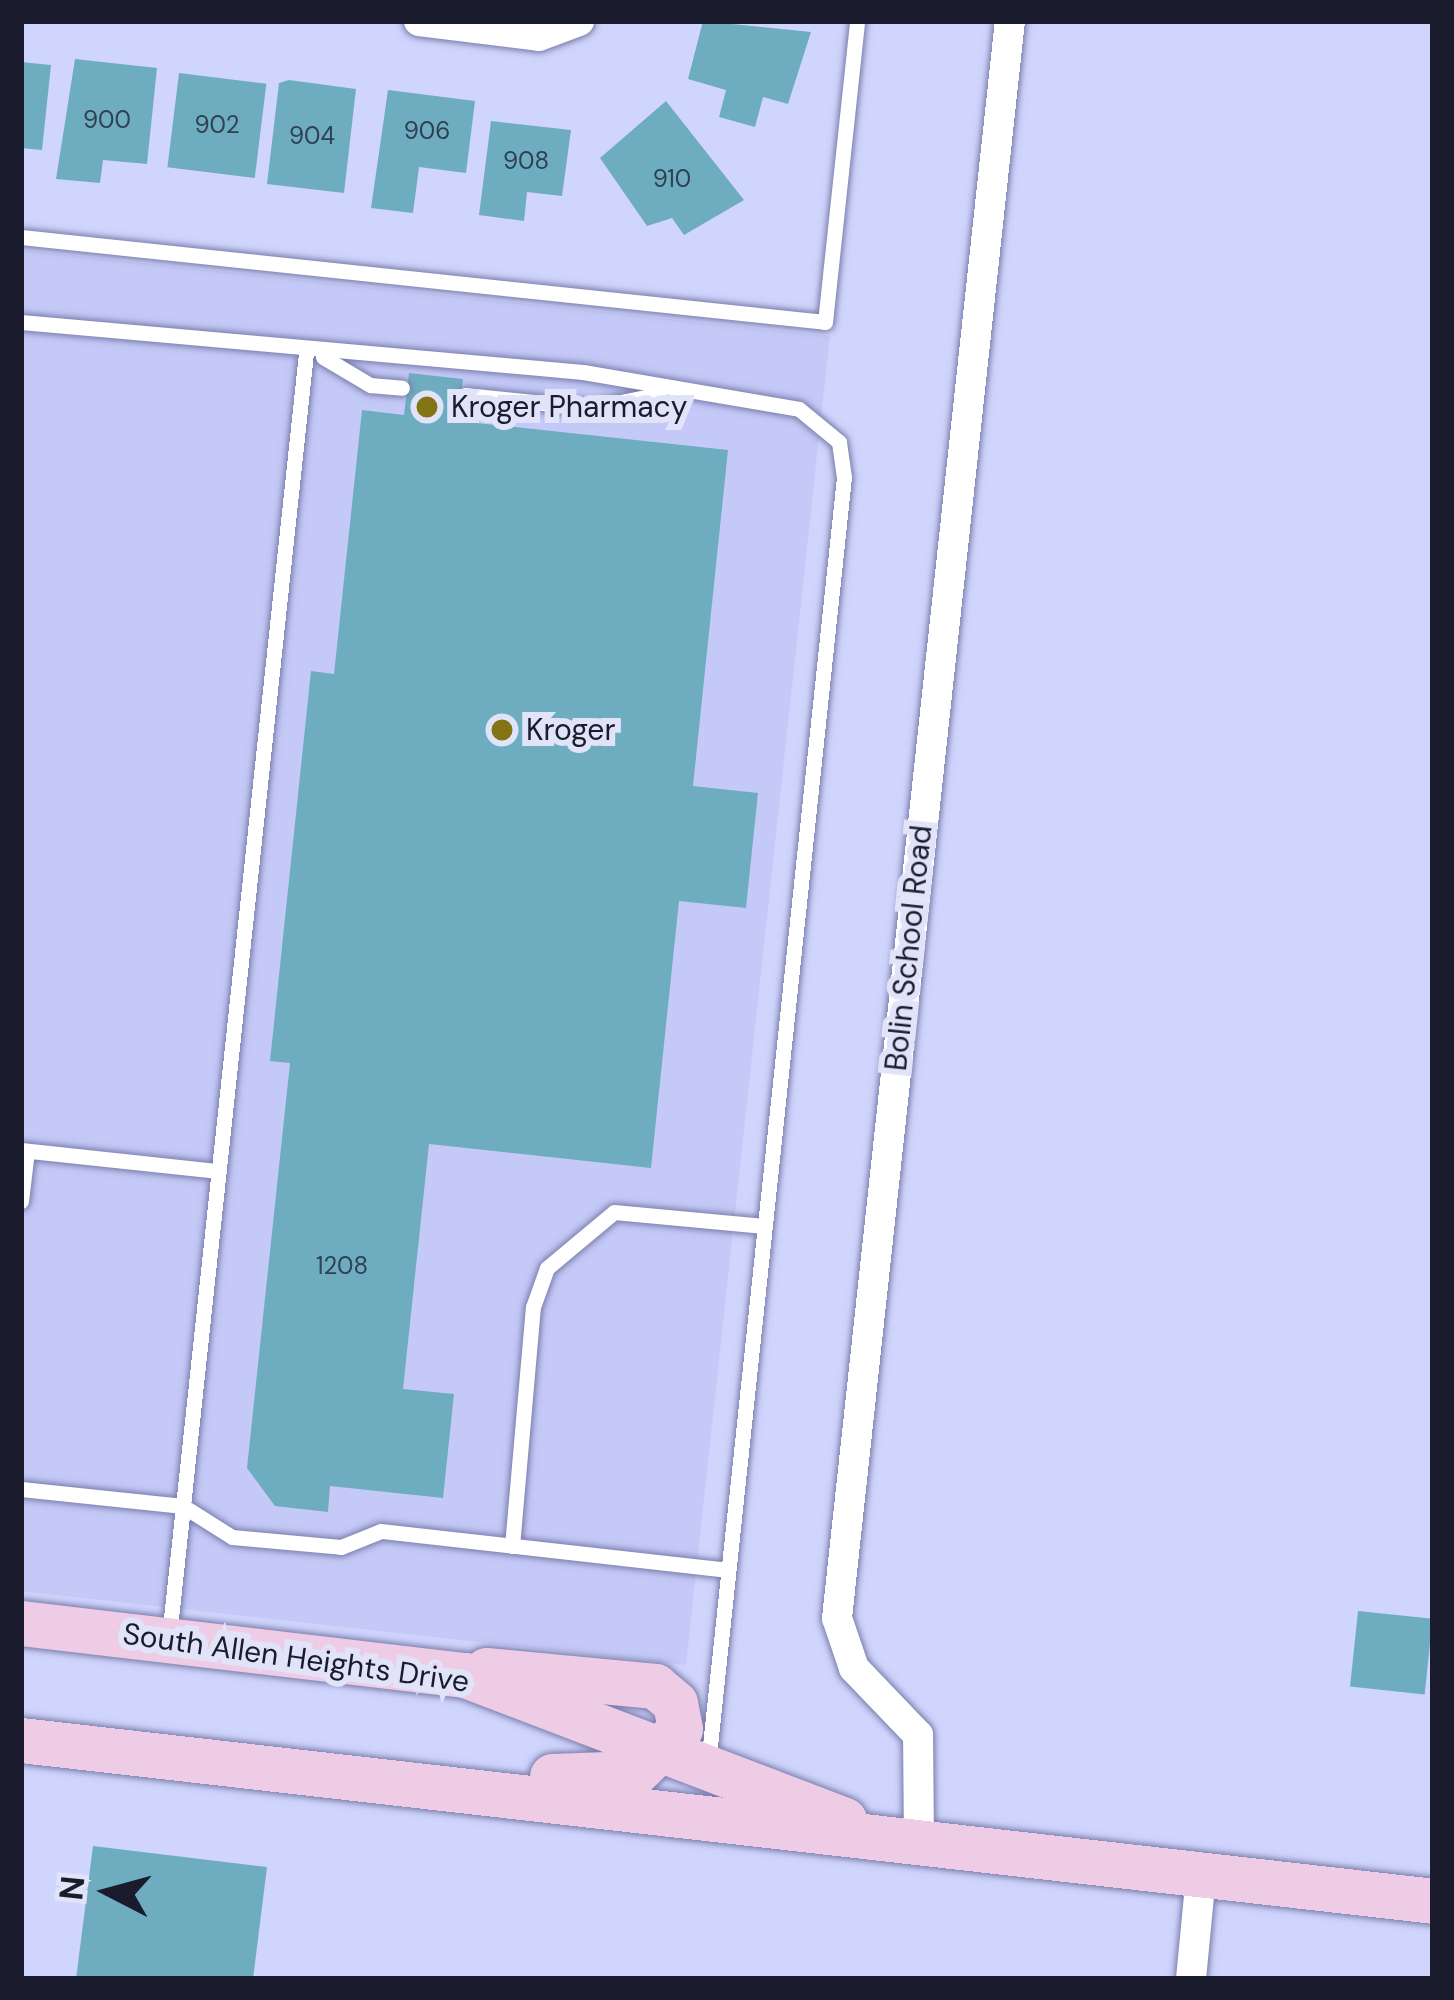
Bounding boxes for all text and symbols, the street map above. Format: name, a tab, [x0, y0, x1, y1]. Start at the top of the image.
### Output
house number: 900	[83, 106, 131, 134]
house number: 902	[194, 111, 240, 139]
house number: 906	[404, 117, 450, 145]
house number: 904	[289, 122, 335, 150]
house number: 908	[503, 147, 549, 175]
house number: 910	[653, 165, 691, 193]
place label: Kroger Pharmacy	[451, 389, 687, 425]
marker: Kroger Pharmacy	[414, 394, 440, 420]
place label: Kroger	[526, 712, 615, 748]
marker: Kroger	[489, 717, 515, 743]
street label: Bolin School Road	[878, 823, 940, 1073]
house number: 1208	[316, 1252, 368, 1280]
street label: South Allen Heights Drive	[120, 1616, 472, 1700]
north arrow	[48, 1832, 168, 1952]
text: N	[49, 1874, 94, 1902]

